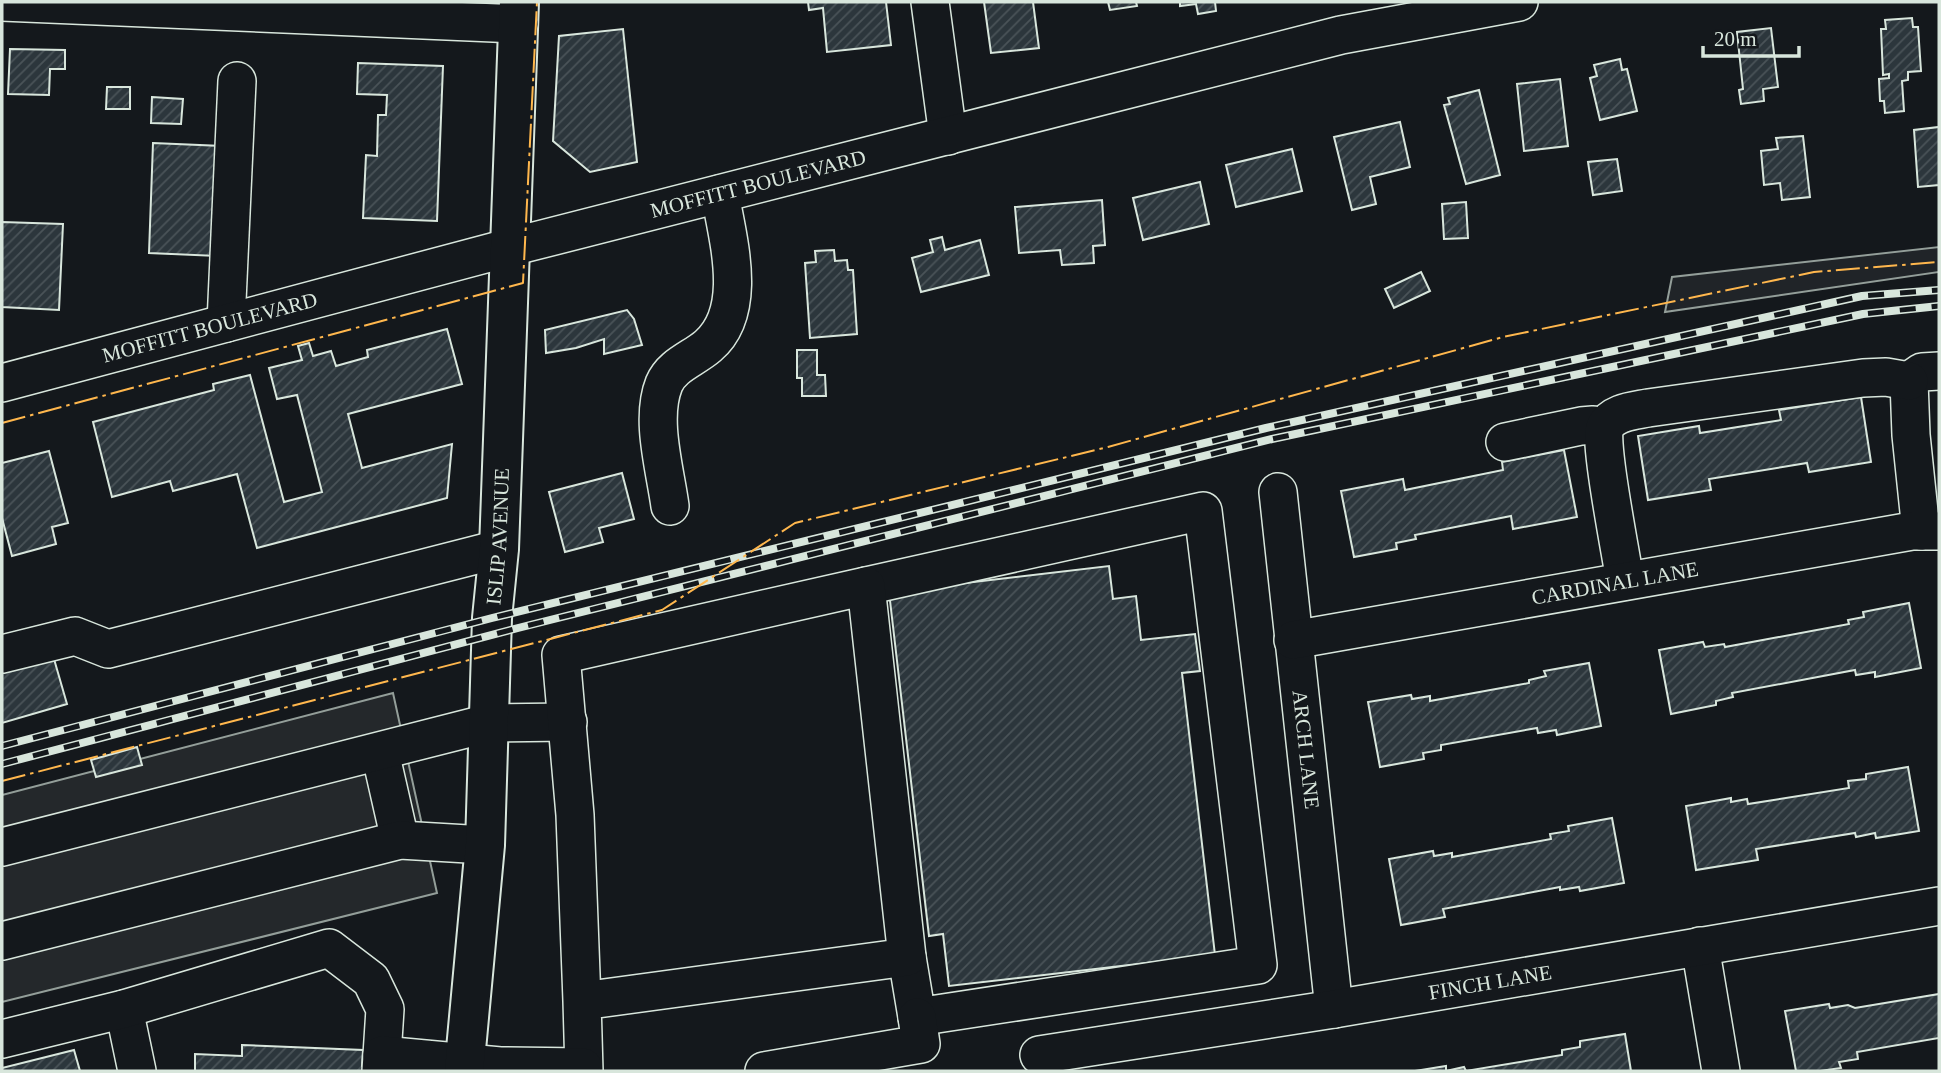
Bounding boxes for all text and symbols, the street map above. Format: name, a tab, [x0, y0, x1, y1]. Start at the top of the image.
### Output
scale bar	[1703, 14, 1799, 58]
text: 20 m	[1714, 27, 1757, 51]
street label: MOFFITT BOULEVARD	[648, 145, 869, 223]
street label: MOFFITT BOULEVARD	[100, 287, 320, 368]
street label: ISLIP AVENUE	[481, 467, 514, 606]
street label: CARDINAL LANE	[1530, 557, 1700, 610]
street label: ARCH LANE	[1288, 689, 1324, 810]
street label: FINCH LANE	[1427, 960, 1553, 1005]

